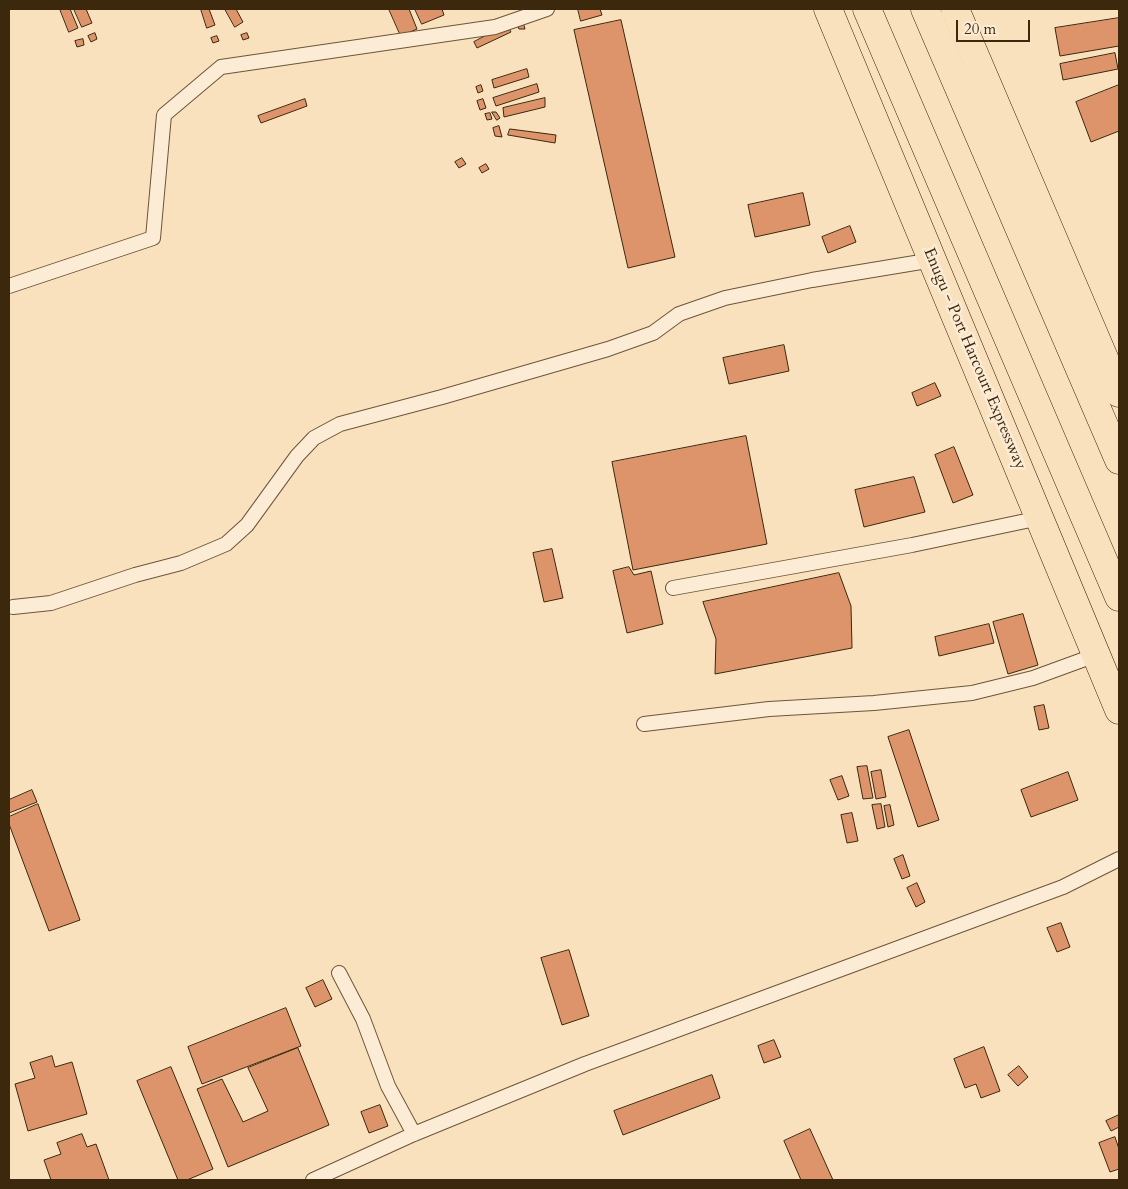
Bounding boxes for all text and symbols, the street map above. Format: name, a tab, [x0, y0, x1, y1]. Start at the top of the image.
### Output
scale bar	[958, 10, 1032, 42]
text: 20 m	[964, 19, 996, 39]
street label: Enugu - Port Harcourt Expressway	[918, 245, 1030, 473]

